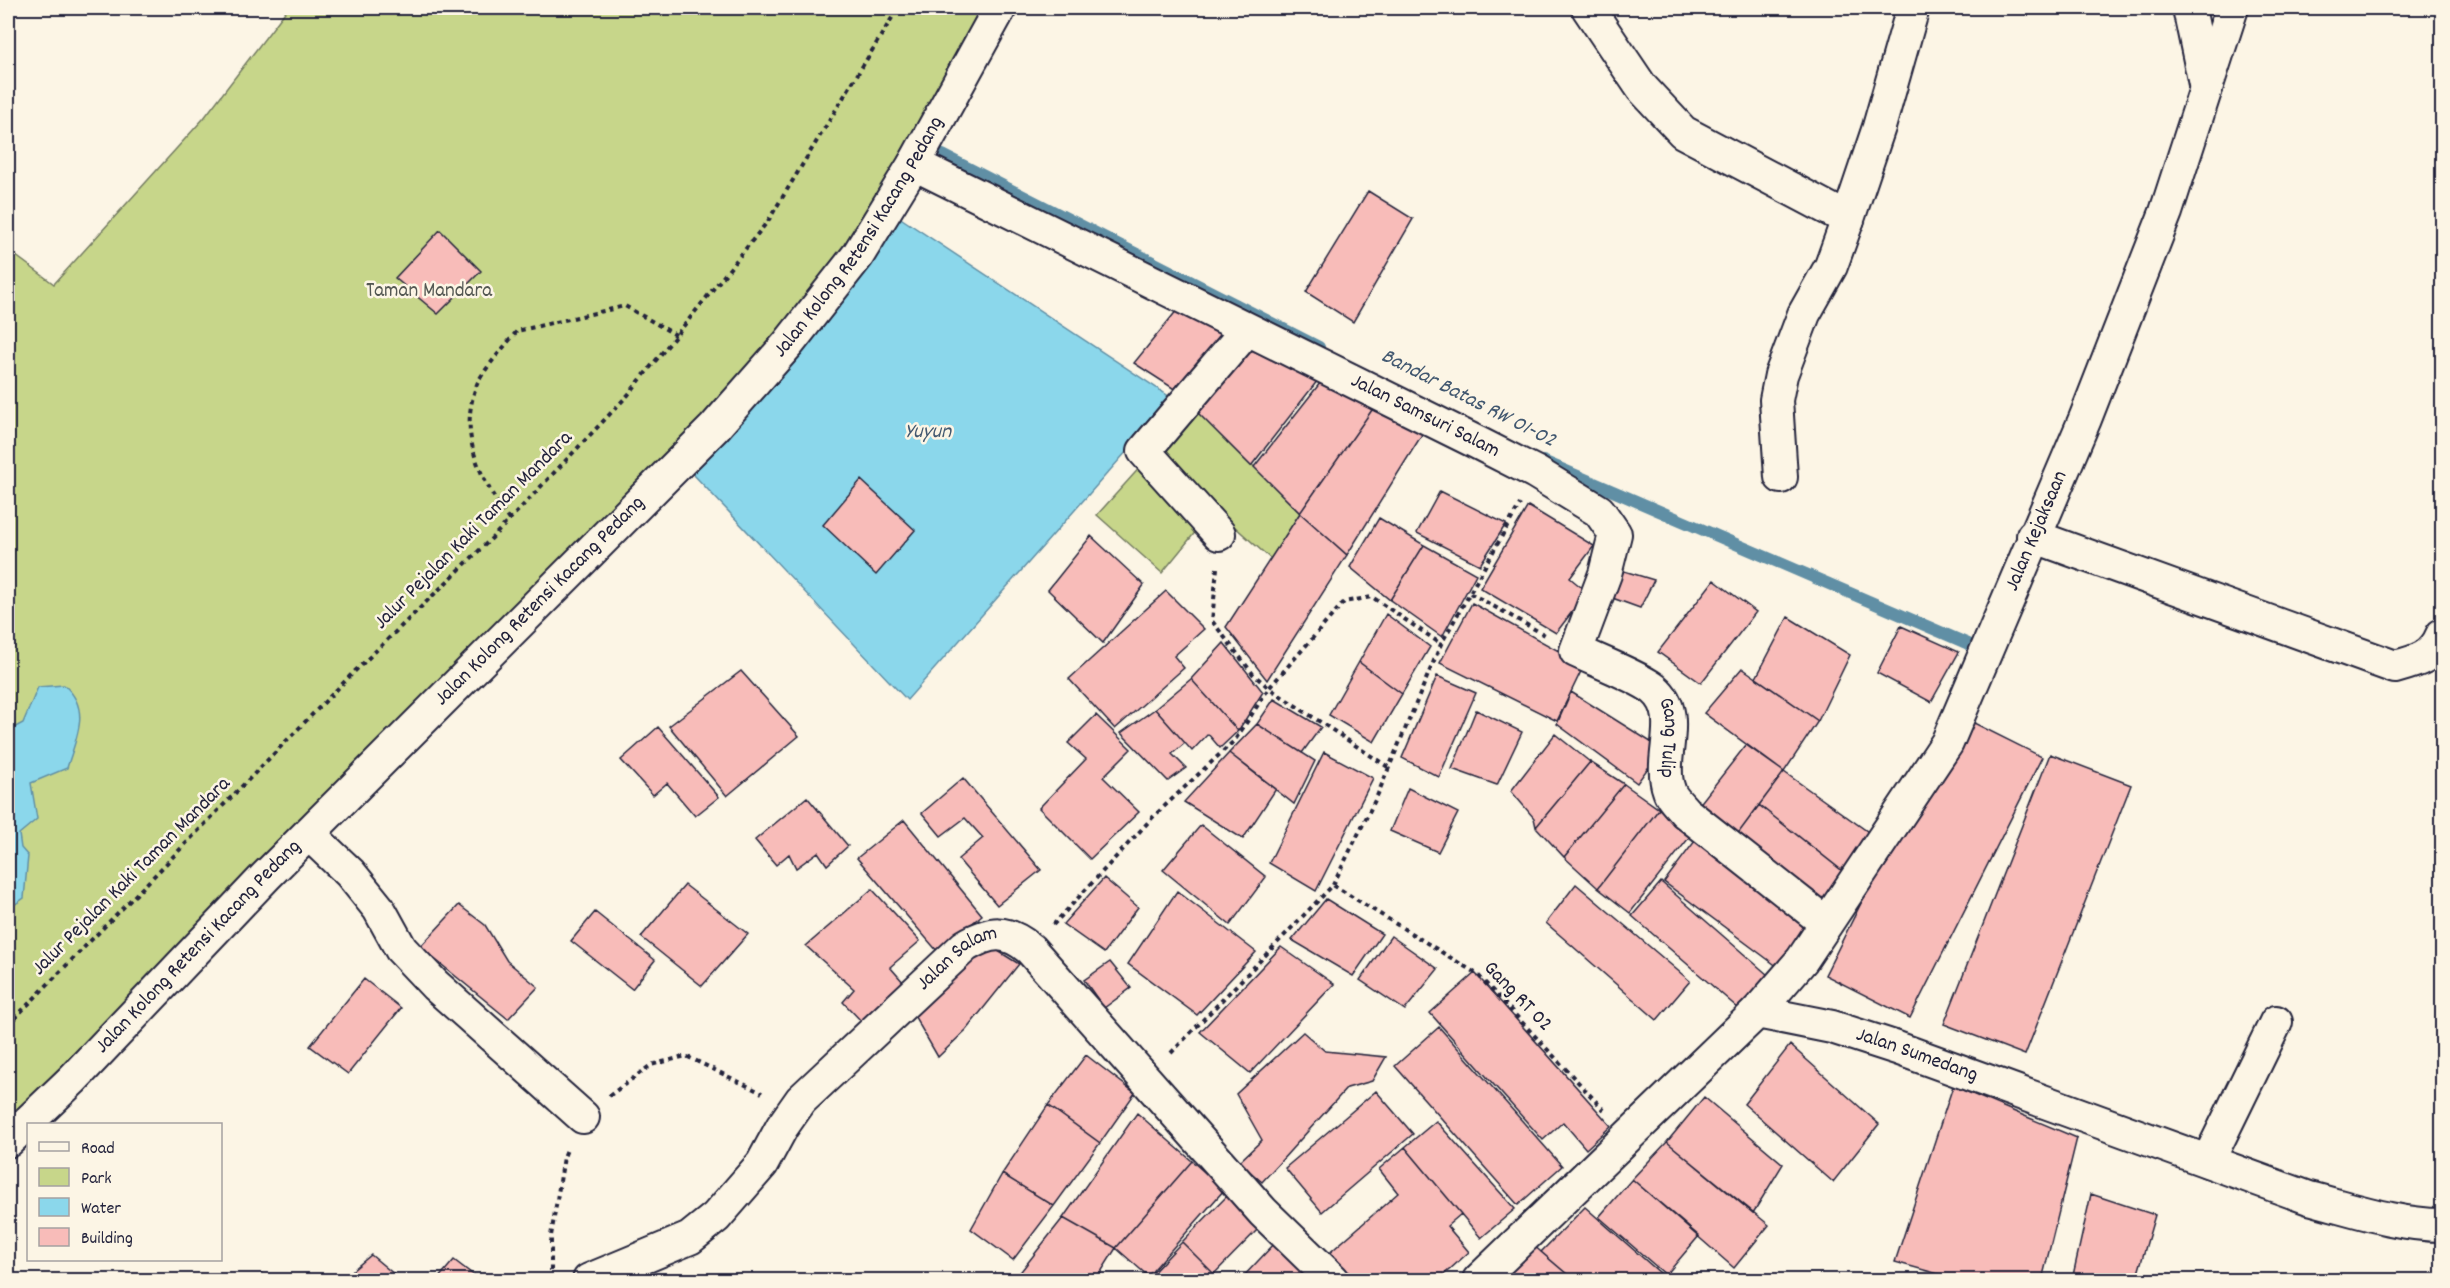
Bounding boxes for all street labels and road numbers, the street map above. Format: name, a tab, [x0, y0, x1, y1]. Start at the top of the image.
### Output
street label: Jalan Kolong Retensi Kacang Pedang	[767, 111, 952, 365]
street label: Jalan Samsuri Salam	[1345, 367, 1505, 467]
street label: Jalur Pejalan Kaki Taman Mandara	[368, 424, 581, 637]
street label: Jalan Kejaksaan	[1998, 466, 2076, 596]
street label: Jalan Kolong Retensi Kacang Pedang	[428, 490, 652, 714]
street label: Gang Tulip	[1649, 693, 1684, 779]
street label: Jalur Pejalan Kaki Taman Mandara	[26, 770, 239, 983]
street label: Jalan Kolong Retensi Kacang Pedang	[89, 833, 309, 1061]
street label: Jalan Salam	[910, 919, 1000, 998]
street label: Gang RT 02	[1476, 955, 1558, 1039]
street label: Jalan Sumedang	[1852, 1021, 1982, 1091]

